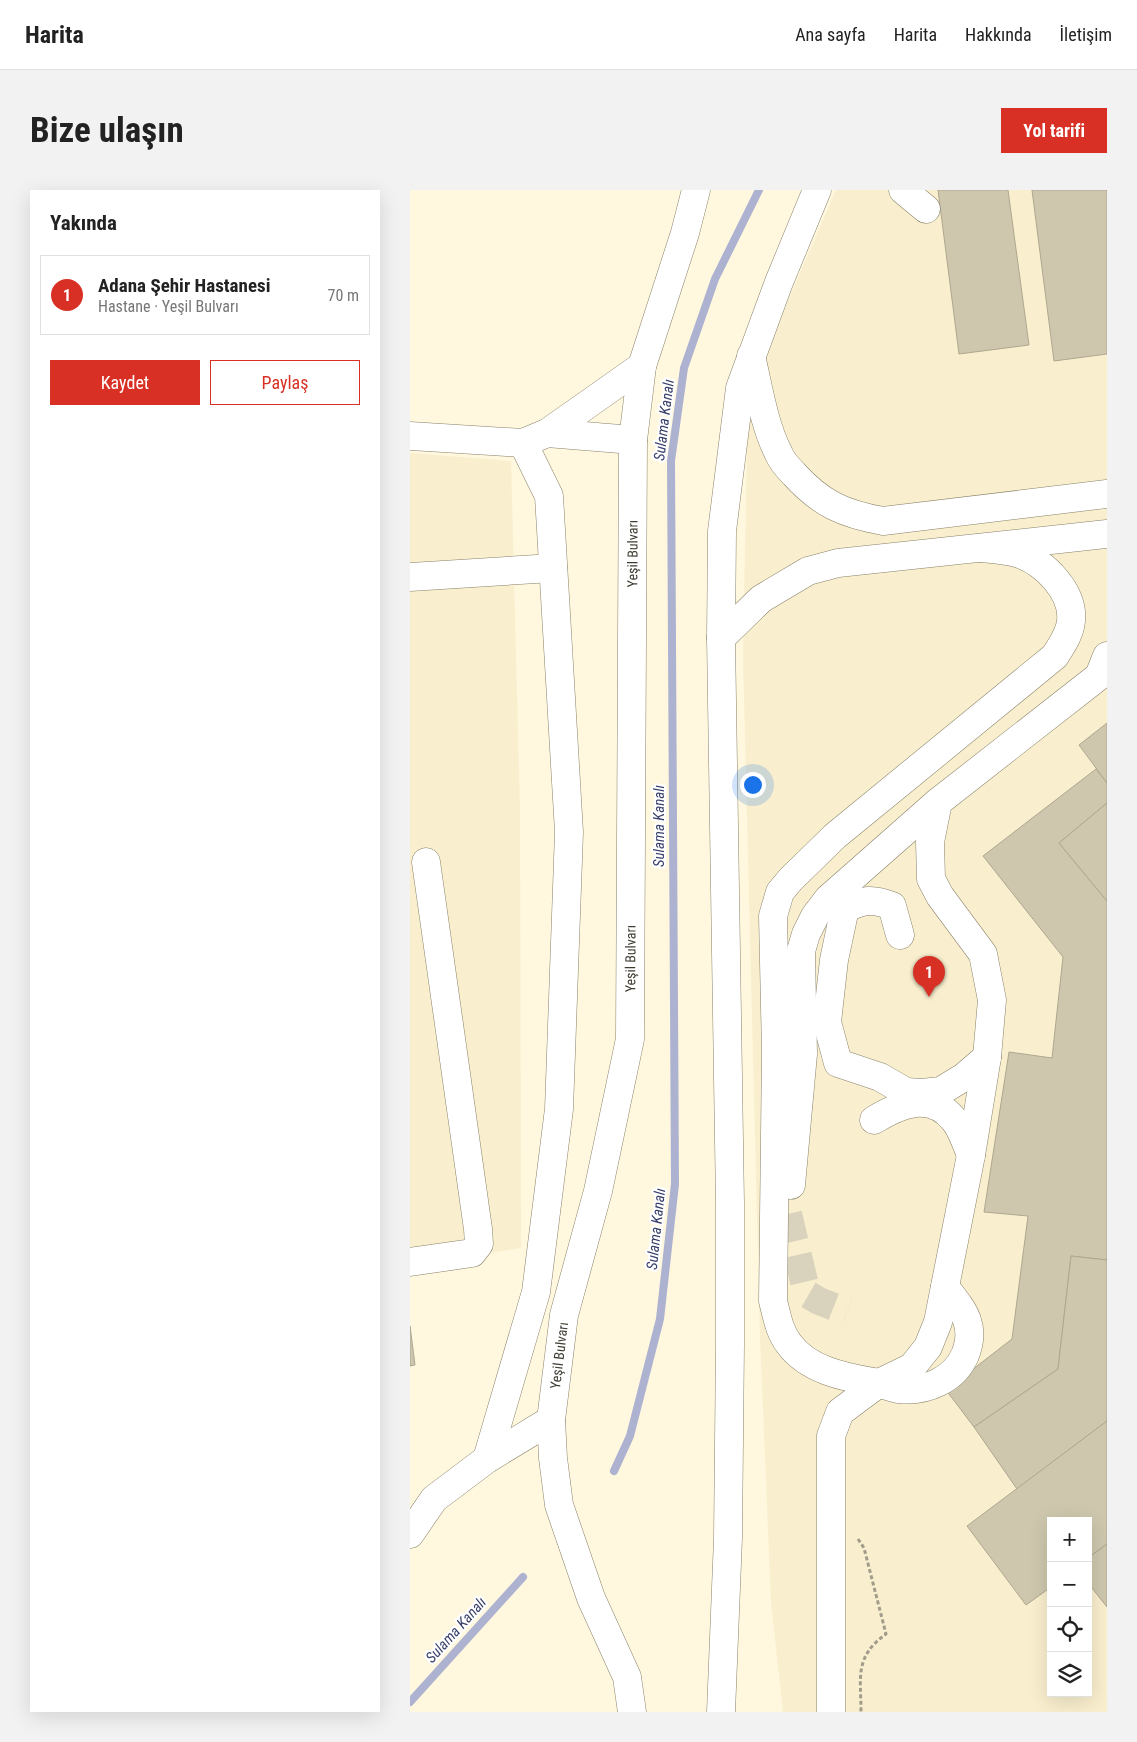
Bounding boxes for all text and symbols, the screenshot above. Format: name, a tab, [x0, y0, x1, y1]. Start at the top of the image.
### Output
text: Harita	[25, 21, 84, 49]
text: Ana sayfa	[795, 24, 866, 45]
text: Harita	[894, 24, 937, 45]
text: Hakkında	[965, 24, 1032, 45]
text: İletişim	[1060, 24, 1112, 45]
button: Yol tarifi	[1001, 108, 1107, 153]
text: Bize ulaşın	[30, 110, 184, 151]
text: Yakında	[50, 211, 117, 235]
text: Adana Şehir Hastanesi	[98, 274, 270, 297]
text: 1	[63, 286, 71, 305]
text: 70 m	[327, 286, 359, 305]
text: Hastane · Yeşil Bulvarı	[98, 297, 239, 316]
button: Kaydet	[50, 360, 200, 405]
button: Paylaş	[210, 360, 360, 405]
water label: Sulama Kanalı	[650, 378, 678, 462]
street label: Yeşil Bulvarı	[624, 520, 641, 587]
your location	[740, 772, 766, 798]
water label: Sulama Kanalı	[650, 785, 668, 867]
street label: Yeşil Bulvarı	[622, 925, 639, 992]
pin: 1	[913, 956, 945, 997]
water label: Sulama Kanalı	[643, 1187, 669, 1271]
street label: Yeşil Bulvarı	[547, 1321, 571, 1390]
map controls	[1047, 1517, 1092, 1697]
button: +	[1047, 1517, 1092, 1562]
button: −	[1047, 1562, 1092, 1607]
water label: Sulama Kanalı	[422, 1594, 490, 1666]
button: locate	[1047, 1607, 1092, 1652]
button: layers	[1047, 1652, 1092, 1697]

